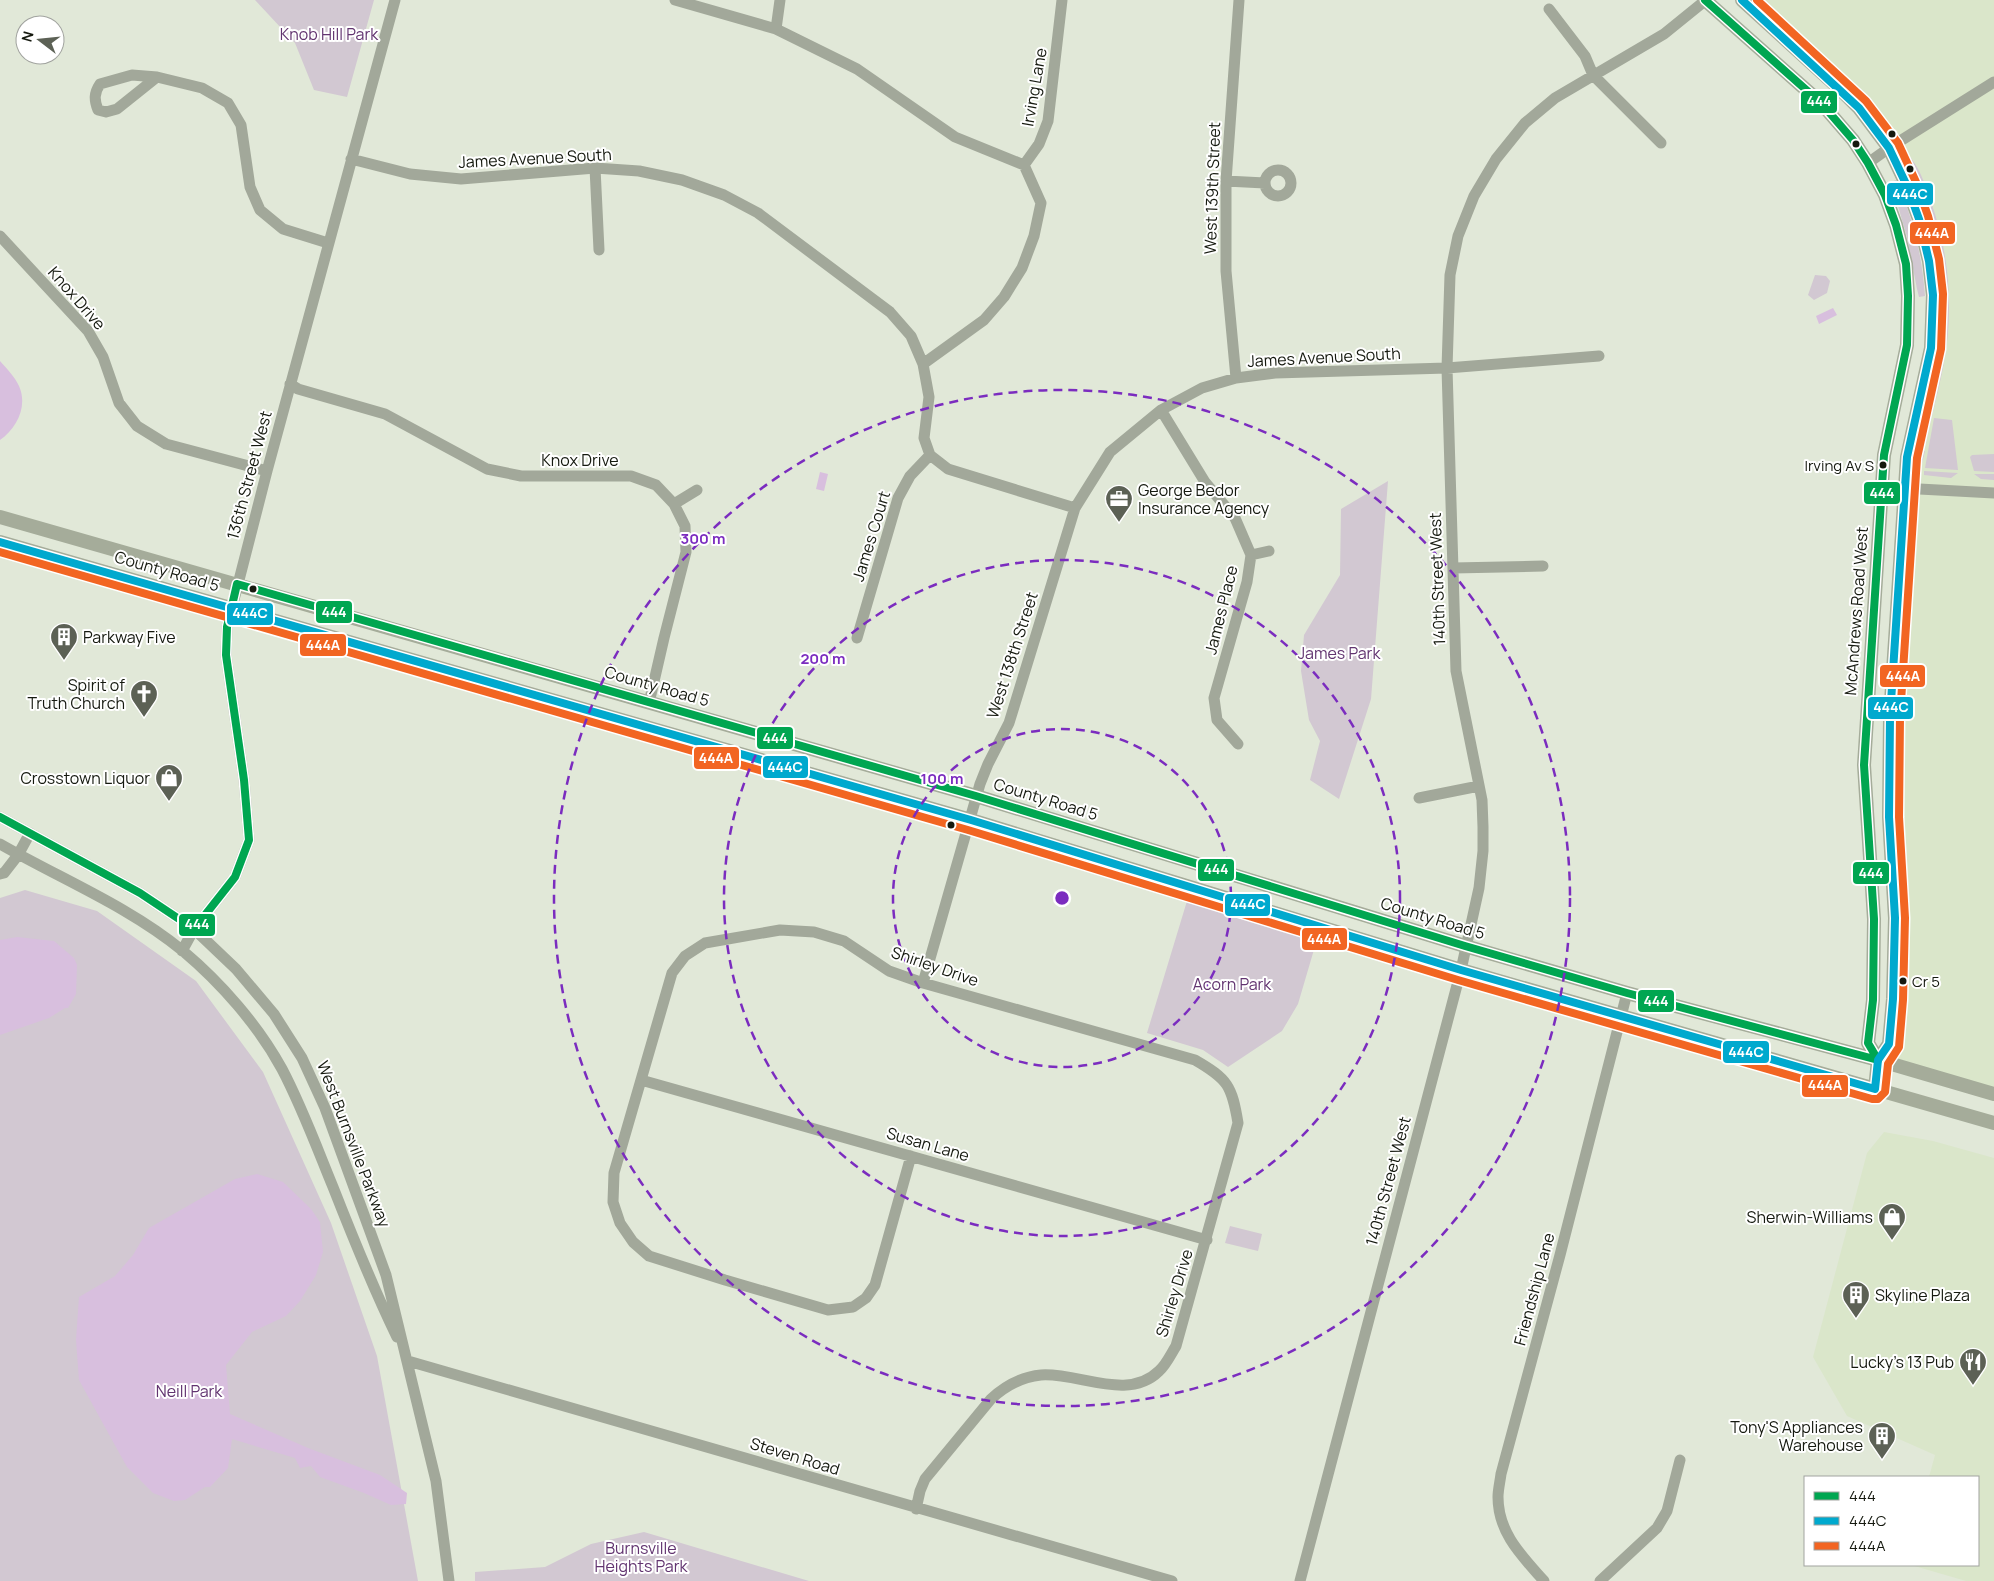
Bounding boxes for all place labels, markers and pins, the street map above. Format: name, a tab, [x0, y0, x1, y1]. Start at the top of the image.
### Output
unlabelled marker	[1887, 129, 1897, 139]
unlabelled marker	[1851, 139, 1861, 149]
unlabelled marker	[1905, 164, 1915, 174]
place label: Irving Av S	[1804, 455, 1874, 476]
marker: Irving Av S	[1878, 460, 1888, 470]
place label: George Bedor Insurance Agency	[1138, 479, 1270, 519]
office icon: George Bedor Insurance Agency	[1104, 484, 1134, 523]
unlabelled marker	[248, 584, 258, 594]
building icon: Parkway Five	[49, 622, 79, 661]
place label: Parkway Five	[83, 626, 176, 648]
place label: Spirit of Truth Church	[27, 674, 125, 714]
church icon: Spirit of Truth Church	[129, 679, 159, 718]
shop icon: Crosstown Liquor	[154, 763, 184, 802]
place label: Crosstown Liquor	[20, 767, 150, 789]
unlabelled marker	[946, 820, 956, 830]
centre of rings	[1053, 889, 1071, 907]
place label: Cr 5	[1912, 971, 1940, 992]
marker: Cr 5	[1898, 976, 1908, 986]
shop icon: Sherwin-Williams	[1877, 1202, 1907, 1241]
place label: Sherwin-Williams	[1747, 1206, 1873, 1228]
building icon: Skyline Plaza	[1841, 1280, 1871, 1319]
place label: Skyline Plaza	[1875, 1284, 1970, 1306]
restaurant icon: Lucky's 13 Pub	[1958, 1347, 1988, 1386]
place label: Lucky's 13 Pub	[1850, 1351, 1954, 1373]
place label: Tony'S Appliances Warehouse	[1730, 1416, 1863, 1456]
building icon: Tony'S Appliances Warehouse	[1867, 1421, 1897, 1460]

